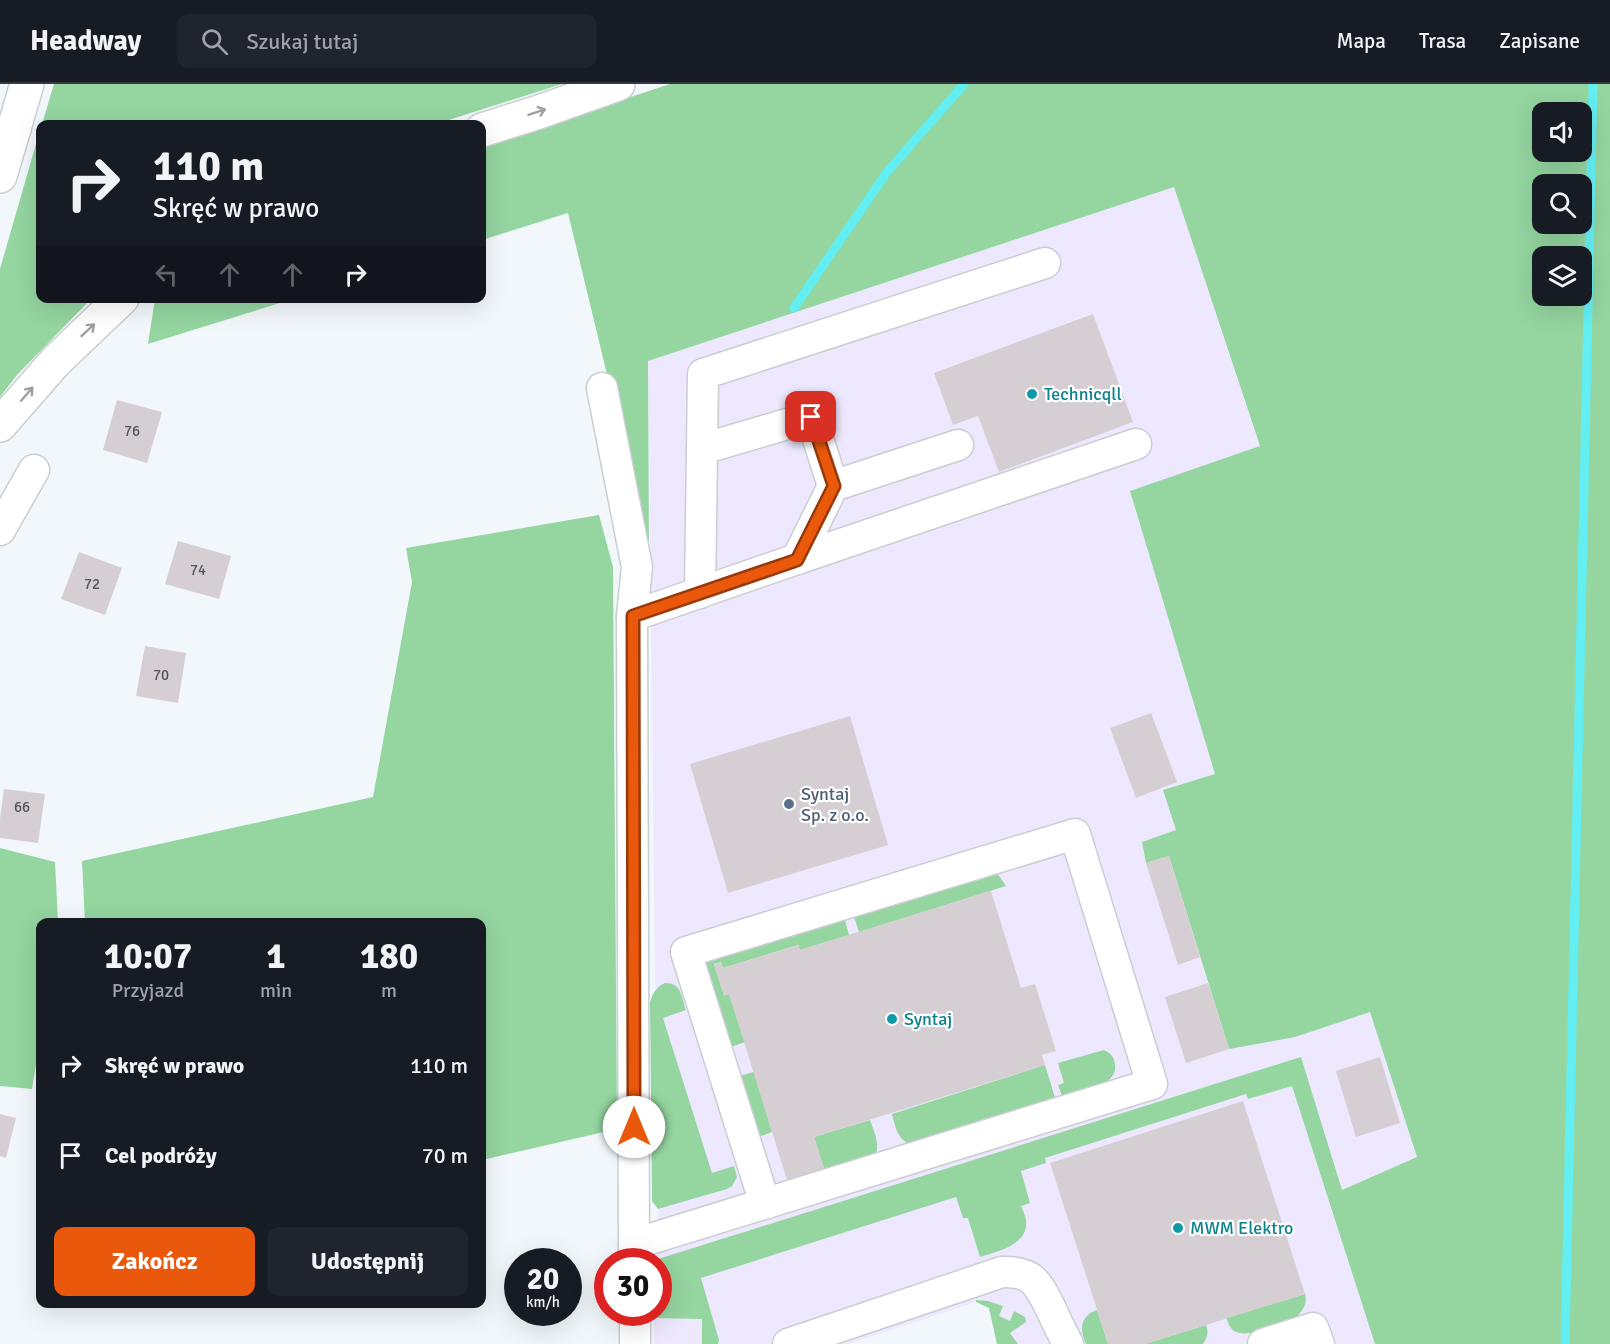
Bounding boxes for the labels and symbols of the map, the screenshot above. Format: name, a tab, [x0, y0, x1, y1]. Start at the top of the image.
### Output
one-way arrow	[527, 106, 546, 117]
one-way arrow	[80, 323, 95, 337]
place label: Technicqll	[1044, 383, 1122, 405]
one-way arrow	[20, 387, 34, 402]
marker: Technicqll	[1025, 387, 1039, 401]
pin	[785, 391, 836, 442]
house number: 76	[124, 422, 140, 440]
house number: 74	[190, 561, 206, 579]
house number: 72	[84, 575, 100, 593]
house number: 70	[153, 666, 169, 684]
place label: Syntaj Sp. z o.o.	[801, 783, 869, 826]
marker: Syntaj Sp. z o.o.	[782, 797, 796, 811]
house number: 66	[14, 798, 30, 816]
place label: Syntaj	[904, 1008, 952, 1030]
marker: Syntaj	[885, 1012, 899, 1026]
position arrow	[602, 1095, 666, 1159]
place label: MWM Elektro	[1190, 1217, 1293, 1239]
marker: MWM Elektro	[1171, 1221, 1185, 1235]
speed limit sign: 30	[594, 1248, 672, 1326]

